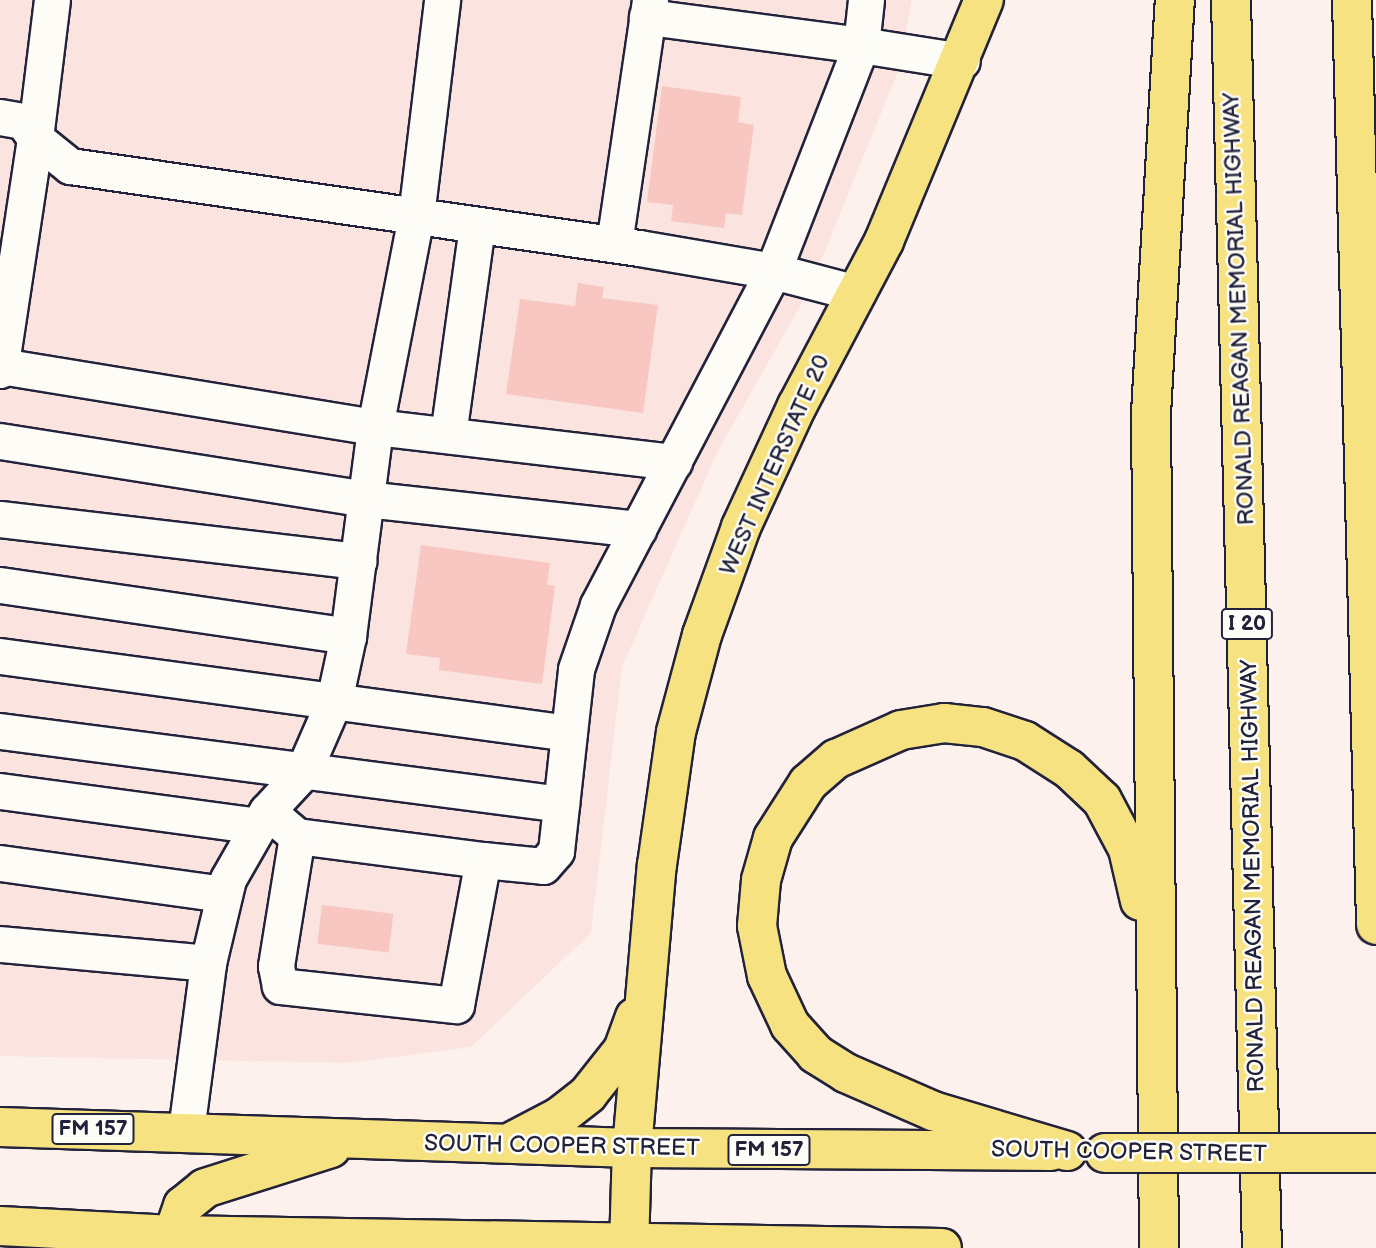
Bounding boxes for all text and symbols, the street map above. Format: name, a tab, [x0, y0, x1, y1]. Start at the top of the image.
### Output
street label: RONALD REAGAN MEMORIAL HIGHWAY	[1218, 92, 1260, 526]
street label: WEST INTERSTATE 20	[714, 351, 836, 579]
road number: I 20	[1221, 606, 1273, 642]
street label: RONALD REAGAN MEMORIAL HIGHWAY	[1235, 659, 1271, 1093]
road number: FM 157	[51, 1112, 135, 1146]
street label: SOUTH COOPER STREET	[424, 1130, 700, 1162]
road number: FM 157	[727, 1132, 811, 1168]
street label: SOUTH COOPER STREET	[991, 1136, 1267, 1168]

